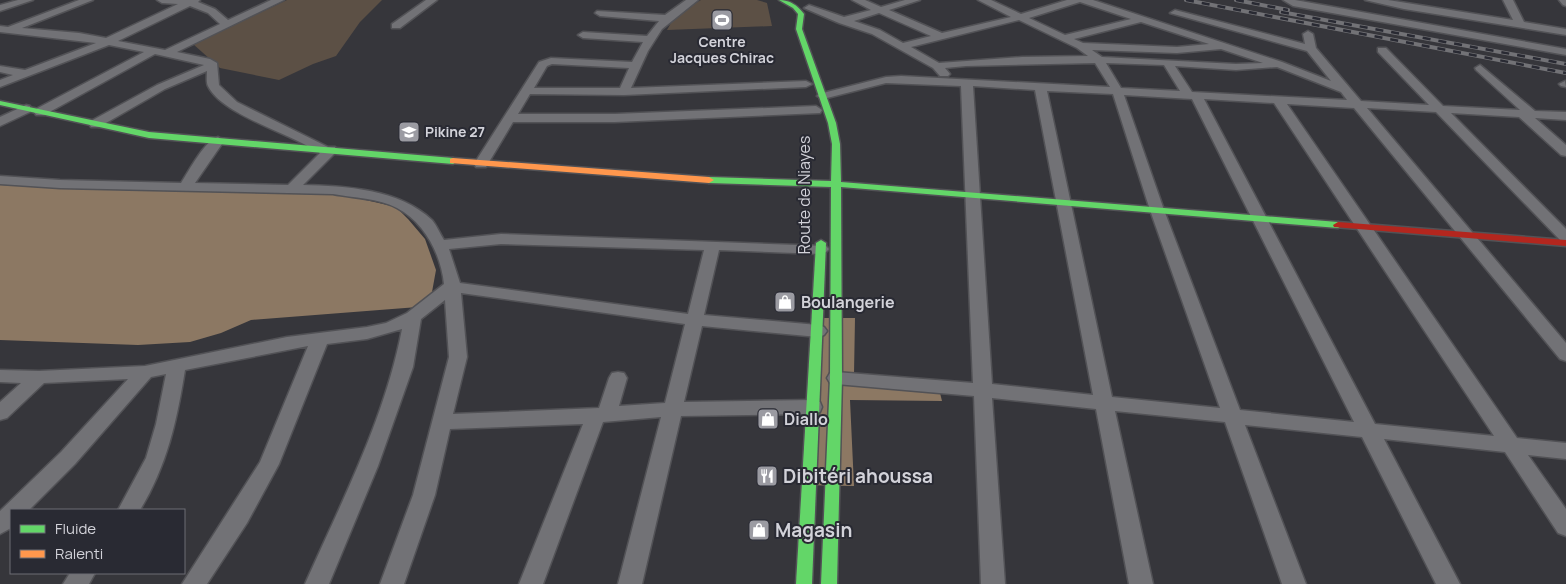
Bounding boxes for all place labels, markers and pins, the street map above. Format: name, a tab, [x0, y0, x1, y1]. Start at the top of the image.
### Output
sports icon: Centre Jacques Chirac	[710, 8, 734, 32]
place label: Centre Jacques Chirac	[670, 32, 774, 67]
school or university icon: Pikine 27	[397, 120, 421, 144]
place label: Pikine 27	[425, 122, 485, 141]
shop icon: Boulangerie	[773, 290, 797, 314]
place label: Boulangerie	[801, 291, 895, 313]
shop icon: Diallo	[756, 407, 780, 431]
place label: Diallo	[784, 408, 828, 430]
place label: Dibitéri ahoussa	[783, 463, 933, 489]
restaurant icon: Dibitéri ahoussa	[755, 464, 779, 488]
place label: Magasin	[775, 517, 852, 543]
shop icon: Magasin	[747, 518, 771, 542]

